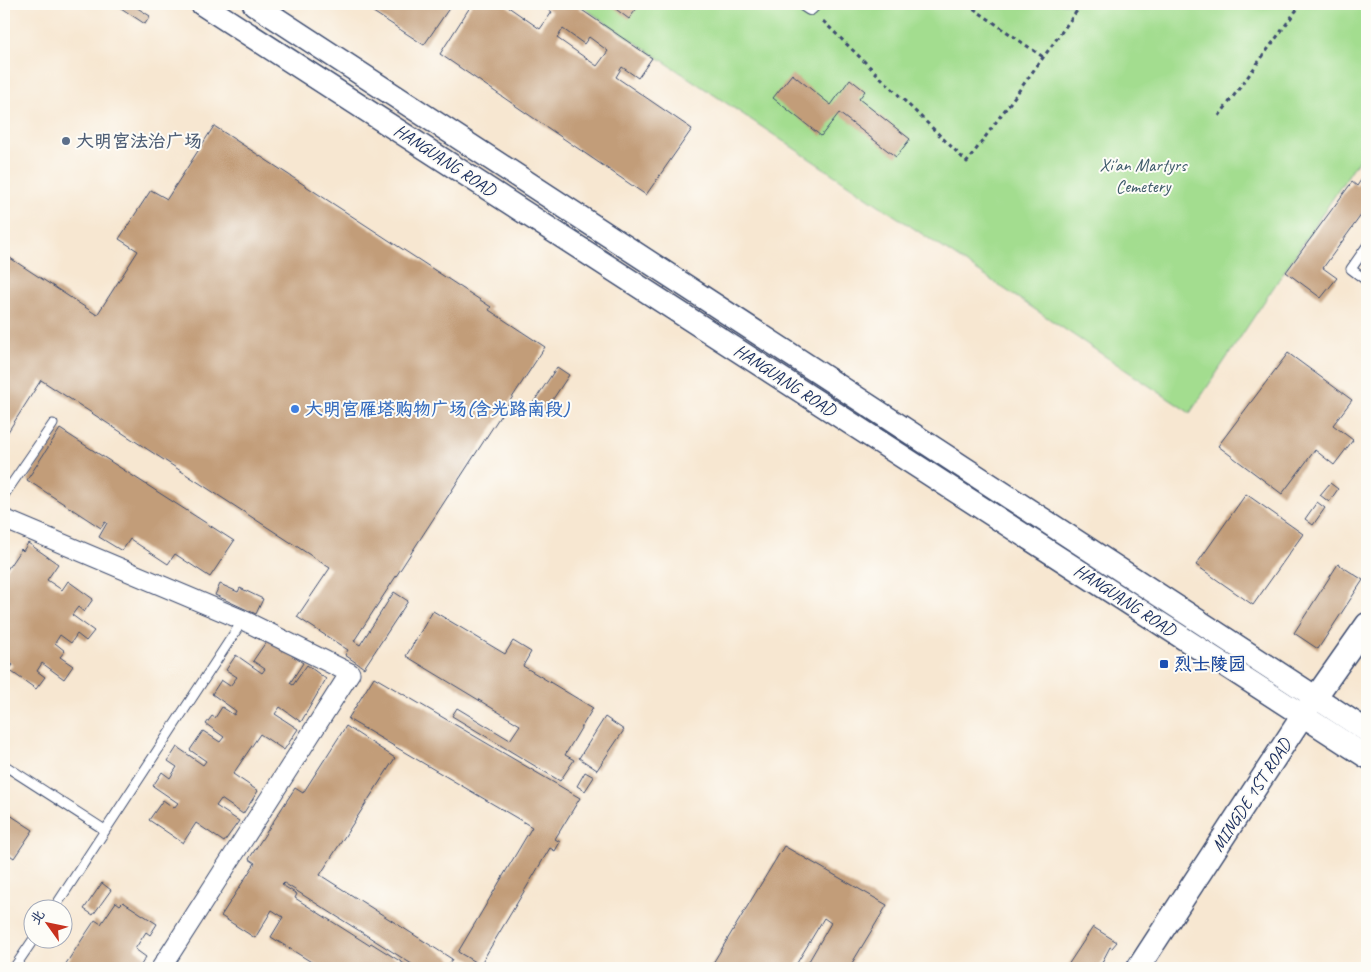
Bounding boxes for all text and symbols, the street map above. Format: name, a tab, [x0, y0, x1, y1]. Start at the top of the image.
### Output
street label: HANGUANG ROAD	[390, 119, 501, 202]
place label: 大明宫法治广场	[76, 130, 202, 152]
marker: 大明宫法治广场	[60, 135, 72, 147]
park label: Xi'an Martyrs Cemetery	[1100, 154, 1188, 197]
street label: HANGUANG ROAD	[730, 339, 841, 422]
place label: 大明宫雁塔购物广场(含光路南段)	[305, 398, 570, 420]
marker: 大明宫雁塔购物广场(含光路南段)	[289, 403, 301, 415]
street label: HANGUANG ROAD	[1070, 559, 1181, 642]
place label: 烈士陵园	[1174, 653, 1246, 675]
marker: 烈士陵园	[1158, 658, 1170, 670]
street label: MINGDE 1ST ROAD	[1206, 733, 1297, 856]
north arrow	[22, 900, 72, 950]
text: 北	[27, 907, 48, 928]

